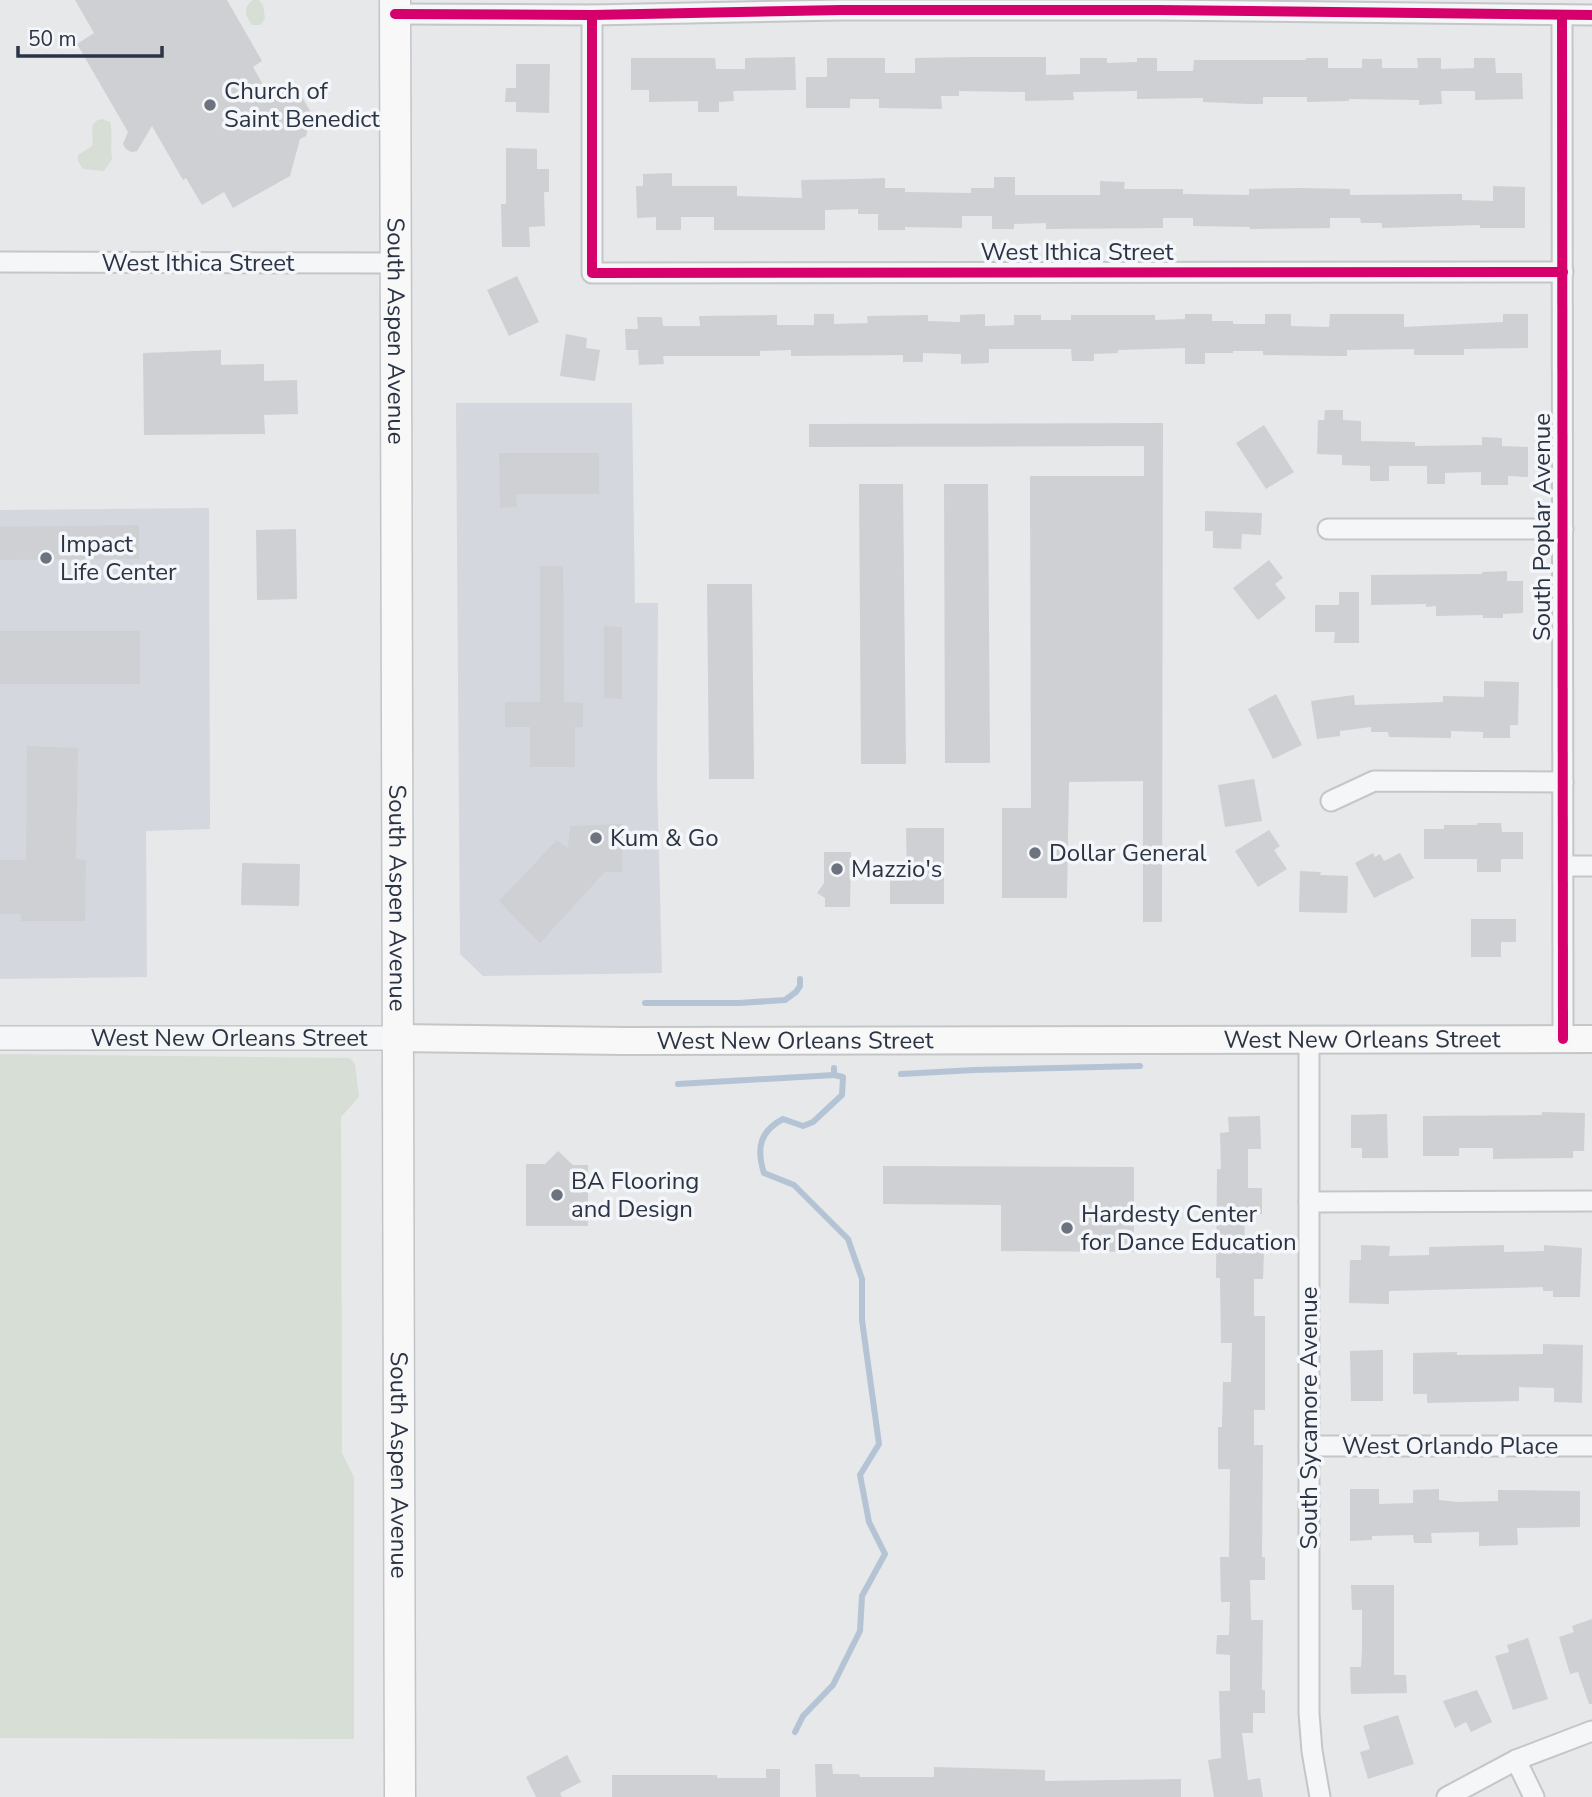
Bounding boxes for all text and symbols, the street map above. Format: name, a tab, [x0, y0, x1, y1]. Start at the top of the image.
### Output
scale bar	[18, 14, 161, 58]
text: 50 m	[28, 25, 77, 53]
place label: Church of Saint Benedict	[224, 75, 380, 135]
marker: Church of Saint Benedict	[202, 97, 218, 113]
street label: South Aspen Avenue	[380, 217, 412, 445]
street label: West Ithica Street	[981, 236, 1174, 268]
street label: West Ithica Street	[102, 247, 295, 279]
street label: South Poplar Avenue	[1526, 413, 1558, 641]
place label: Impact Life Center	[60, 528, 177, 588]
marker: Impact Life Center	[38, 550, 54, 566]
street label: South Aspen Avenue	[381, 784, 414, 1012]
place label: Kum & Go	[610, 822, 719, 854]
marker: Kum & Go	[588, 830, 604, 846]
place label: Dollar General	[1049, 837, 1207, 869]
marker: Dollar General	[1027, 845, 1043, 861]
place label: Mazzio's	[851, 853, 942, 885]
marker: Mazzio's	[829, 861, 845, 877]
street label: West New Orleans Street	[91, 1022, 368, 1054]
street label: West New Orleans Street	[1223, 1023, 1501, 1056]
street label: West New Orleans Street	[656, 1024, 934, 1057]
place label: BA Flooring and Design	[571, 1165, 699, 1225]
marker: BA Flooring and Design	[549, 1187, 565, 1203]
place label: Hardesty Center for Dance Education	[1081, 1198, 1297, 1258]
marker: Hardesty Center for Dance Education	[1059, 1220, 1075, 1236]
street label: South Sycamore Avenue	[1293, 1286, 1325, 1550]
street label: South Aspen Avenue	[383, 1351, 415, 1579]
street label: West Orlando Place	[1342, 1430, 1558, 1462]

